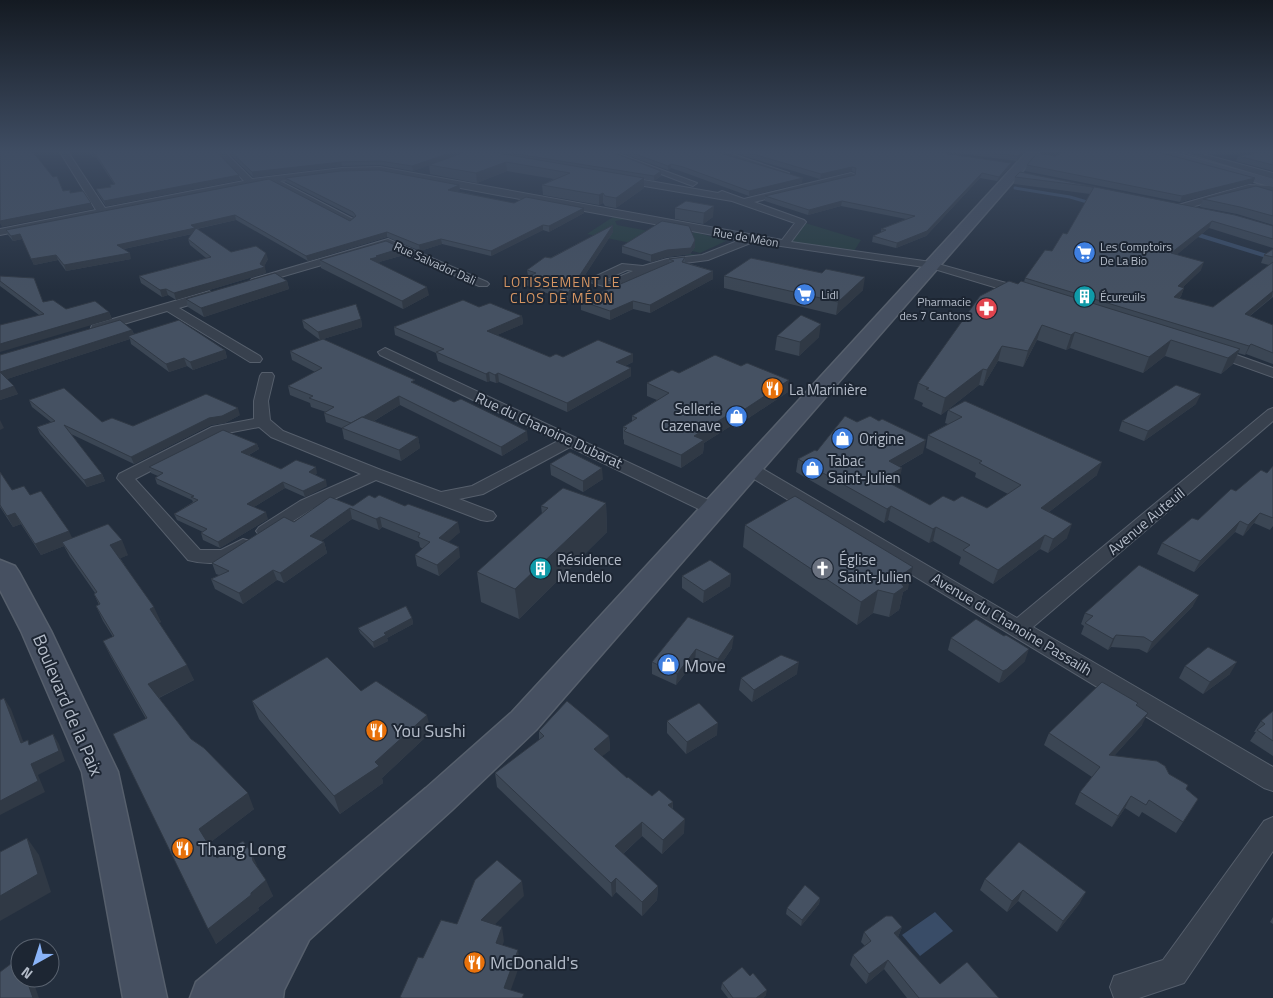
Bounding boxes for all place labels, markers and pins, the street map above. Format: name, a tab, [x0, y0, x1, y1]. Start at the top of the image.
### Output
place label: Les Comptoirs De La Bio	[1100, 237, 1172, 270]
supermarket icon: Les Comptoirs De La Bio	[1072, 241, 1096, 265]
supermarket icon: Lidl	[793, 282, 817, 306]
building icon: Écureuils	[1072, 284, 1096, 308]
place label: Lidl	[821, 285, 839, 304]
place label: Écureuils	[1100, 287, 1146, 306]
place label: Pharmacie des 7 Cantons	[899, 292, 971, 325]
pharmacy icon: Pharmacie des 7 Cantons	[975, 296, 999, 320]
restaurant icon: La Marinière	[761, 377, 785, 401]
place label: La Marinière	[789, 378, 867, 401]
place label: Sellerie Cazenave	[661, 397, 721, 437]
shop icon: Sellerie Cazenave	[725, 405, 749, 429]
shop icon: Origine	[831, 426, 855, 450]
place label: Origine	[859, 427, 904, 450]
place label: Tabac Saint-Julien	[828, 449, 901, 489]
shop icon: Tabac Saint-Julien	[800, 457, 824, 481]
place label: Résidence Mendelo	[557, 548, 622, 588]
place label: Église Saint-Julien	[839, 548, 912, 588]
building icon: Résidence Mendelo	[529, 556, 553, 580]
church icon: Église Saint-Julien	[811, 556, 835, 580]
place label: Move	[684, 652, 726, 679]
shop icon: Move	[656, 653, 680, 677]
place label: You Sushi	[393, 717, 466, 744]
restaurant icon: You Sushi	[365, 718, 389, 742]
place label: Thang Long	[198, 835, 286, 862]
restaurant icon: Thang Long	[170, 836, 194, 860]
place label: McDonald's	[490, 949, 578, 976]
restaurant icon: McDonald's	[462, 950, 486, 974]

